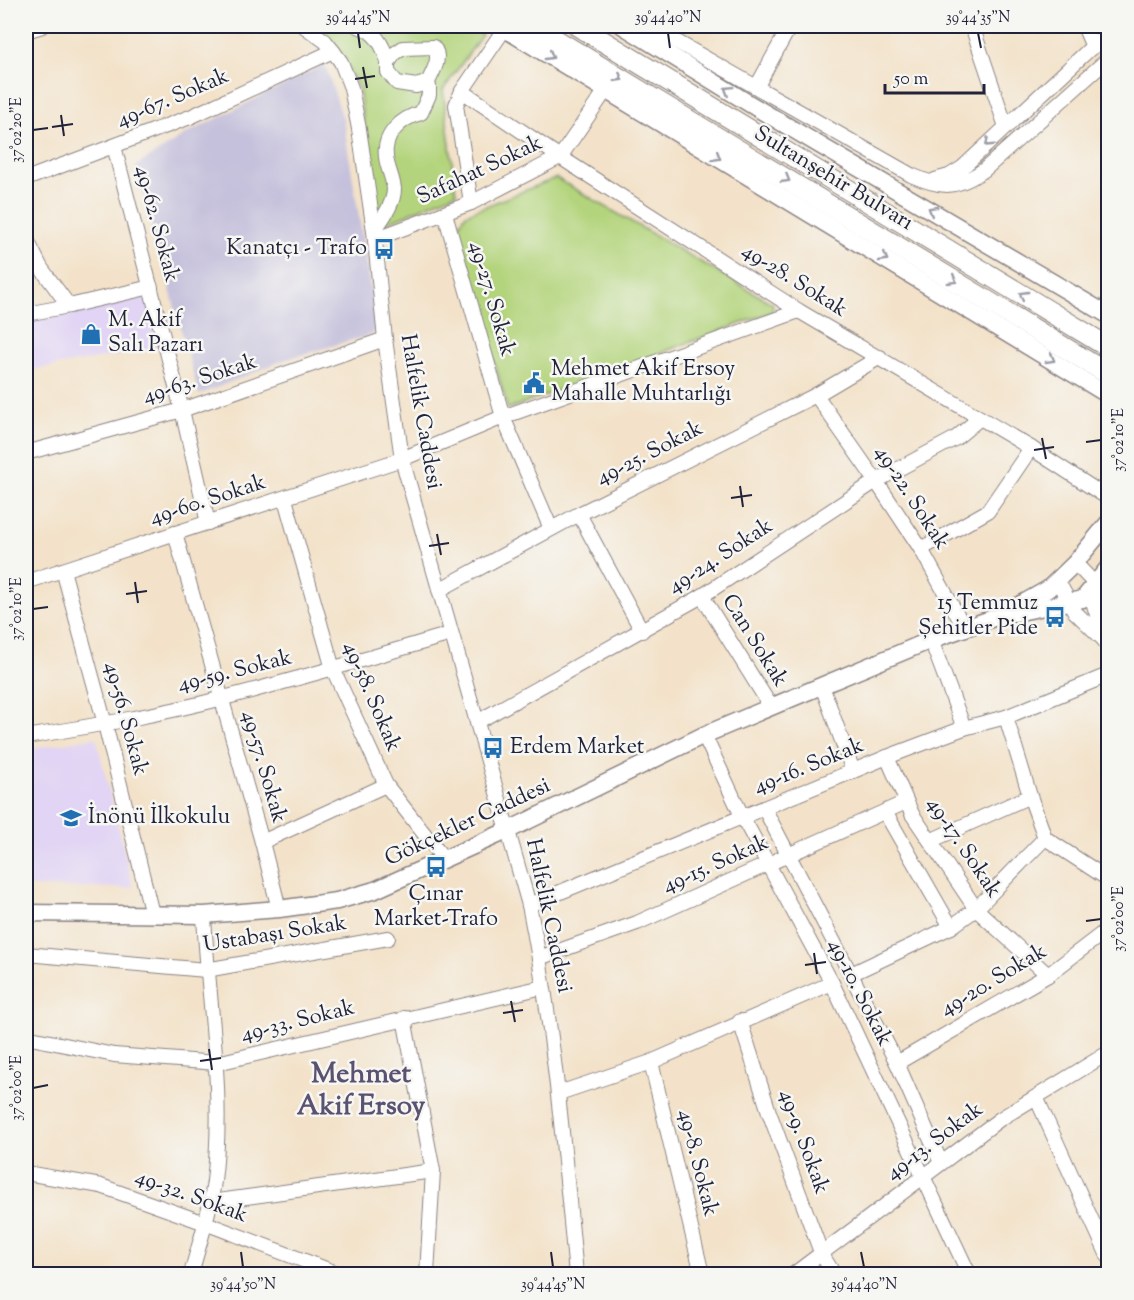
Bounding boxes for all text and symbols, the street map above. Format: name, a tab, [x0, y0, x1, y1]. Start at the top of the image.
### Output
text: 39°44'45"N	[326, 8, 390, 29]
text: 39°44'40"N	[635, 8, 701, 29]
text: 39°44'35"N	[946, 8, 1010, 29]
one-way arrow	[544, 49, 554, 60]
scale bar	[885, 57, 984, 95]
street label: 49-67. Sokak	[112, 61, 234, 137]
text: 50 m	[893, 67, 929, 93]
one-way arrow	[613, 70, 623, 82]
one-way arrow	[724, 86, 734, 97]
text: 37°02'20"E	[7, 97, 28, 163]
street label: Sultanşehir Bulvarı	[747, 119, 919, 239]
street label: Safahat Sokak	[412, 128, 548, 214]
one-way arrow	[985, 136, 996, 147]
one-way arrow	[711, 150, 721, 162]
street label: 49-62. Sokak	[125, 162, 187, 286]
one-way arrow	[780, 171, 790, 183]
one-way arrow	[928, 206, 938, 218]
place label: Kanatçı - Trafo	[226, 233, 367, 265]
street label: 49-28. Sokak	[735, 236, 853, 326]
bus stop icon: Kanatçı - Trafo	[372, 237, 396, 261]
street label: 49-27. Sokak	[459, 238, 523, 360]
one-way arrow	[878, 251, 888, 263]
one-way arrow	[947, 272, 957, 284]
one-way arrow	[1019, 291, 1029, 303]
place label: M. Akif Salı Pazarı	[108, 305, 203, 362]
shop icon: M. Akif Salı Pazarı	[79, 322, 103, 346]
street label: Halfelik Caddesi	[391, 332, 449, 492]
street label: 49-63. Sokak	[139, 347, 261, 413]
one-way arrow	[1045, 352, 1055, 364]
place label: Mehmet Akif Ersoy Mahalle Muhtarlığı	[551, 354, 735, 411]
public building icon: Mehmet Akif Ersoy Mahalle Muhtarlığı	[522, 371, 546, 395]
text: 37°02'10"E	[1109, 408, 1130, 472]
street label: 49-25. Sokak	[591, 413, 709, 495]
street label: 49-22. Sokak	[865, 439, 957, 557]
street label: 49-60. Sokak	[146, 467, 270, 535]
street label: 49-24. Sokak	[662, 511, 780, 603]
text: 37°02'10"E	[7, 577, 28, 641]
street label: Can Sokak	[713, 588, 795, 694]
place label: 15 Temmuz Şehitler Pide	[918, 588, 1038, 645]
bus stop icon: 15 Temmuz Şehitler Pide	[1043, 605, 1067, 629]
street label: 49-58. Sokak	[333, 637, 409, 757]
street label: 49-59. Sokak	[175, 642, 295, 702]
street label: 49-56. Sokak	[94, 659, 156, 779]
street label: 49-57. Sokak	[232, 707, 294, 827]
street label: 49-16. Sokak	[749, 730, 869, 804]
place label: Erdem Market	[510, 732, 645, 764]
bus stop icon: Erdem Market	[481, 736, 505, 760]
street label: Gökçekler Caddesi	[380, 771, 556, 875]
street label: 49-17. Sokak	[917, 791, 1009, 905]
place label: İnönü İlkokulu	[88, 802, 230, 834]
school or university icon: İnönü İlkokulu	[59, 806, 83, 830]
street label: 49-15. Sokak	[658, 827, 774, 903]
street label: Halfelik Caddesi	[516, 836, 580, 996]
bus stop icon: Çınar Market-Trafo	[424, 855, 448, 879]
place label: Çınar Market-Trafo	[374, 879, 498, 936]
text: 37°02'00"E	[1109, 886, 1130, 952]
street label: Ustabaşı Sokak	[201, 908, 349, 962]
street label: 49-10. Sokak	[818, 934, 900, 1052]
street label: 49-20. Sokak	[935, 936, 1053, 1026]
street label: 49-33. Sokak	[238, 992, 358, 1052]
text: 37°02'00"E	[7, 1055, 28, 1121]
district label: Mehmet Akif Ersoy	[297, 1055, 425, 1127]
street label: 49-9. Sokak	[769, 1085, 837, 1199]
street label: 49-13. Sokak	[880, 1095, 990, 1189]
street label: 49-8. Sokak	[668, 1106, 726, 1220]
street label: 49-32. Sokak	[130, 1162, 252, 1232]
text: 39°44'50"N	[210, 1275, 276, 1296]
text: 39°44'45"N	[521, 1275, 585, 1296]
text: 39°44'40"N	[831, 1275, 897, 1296]

